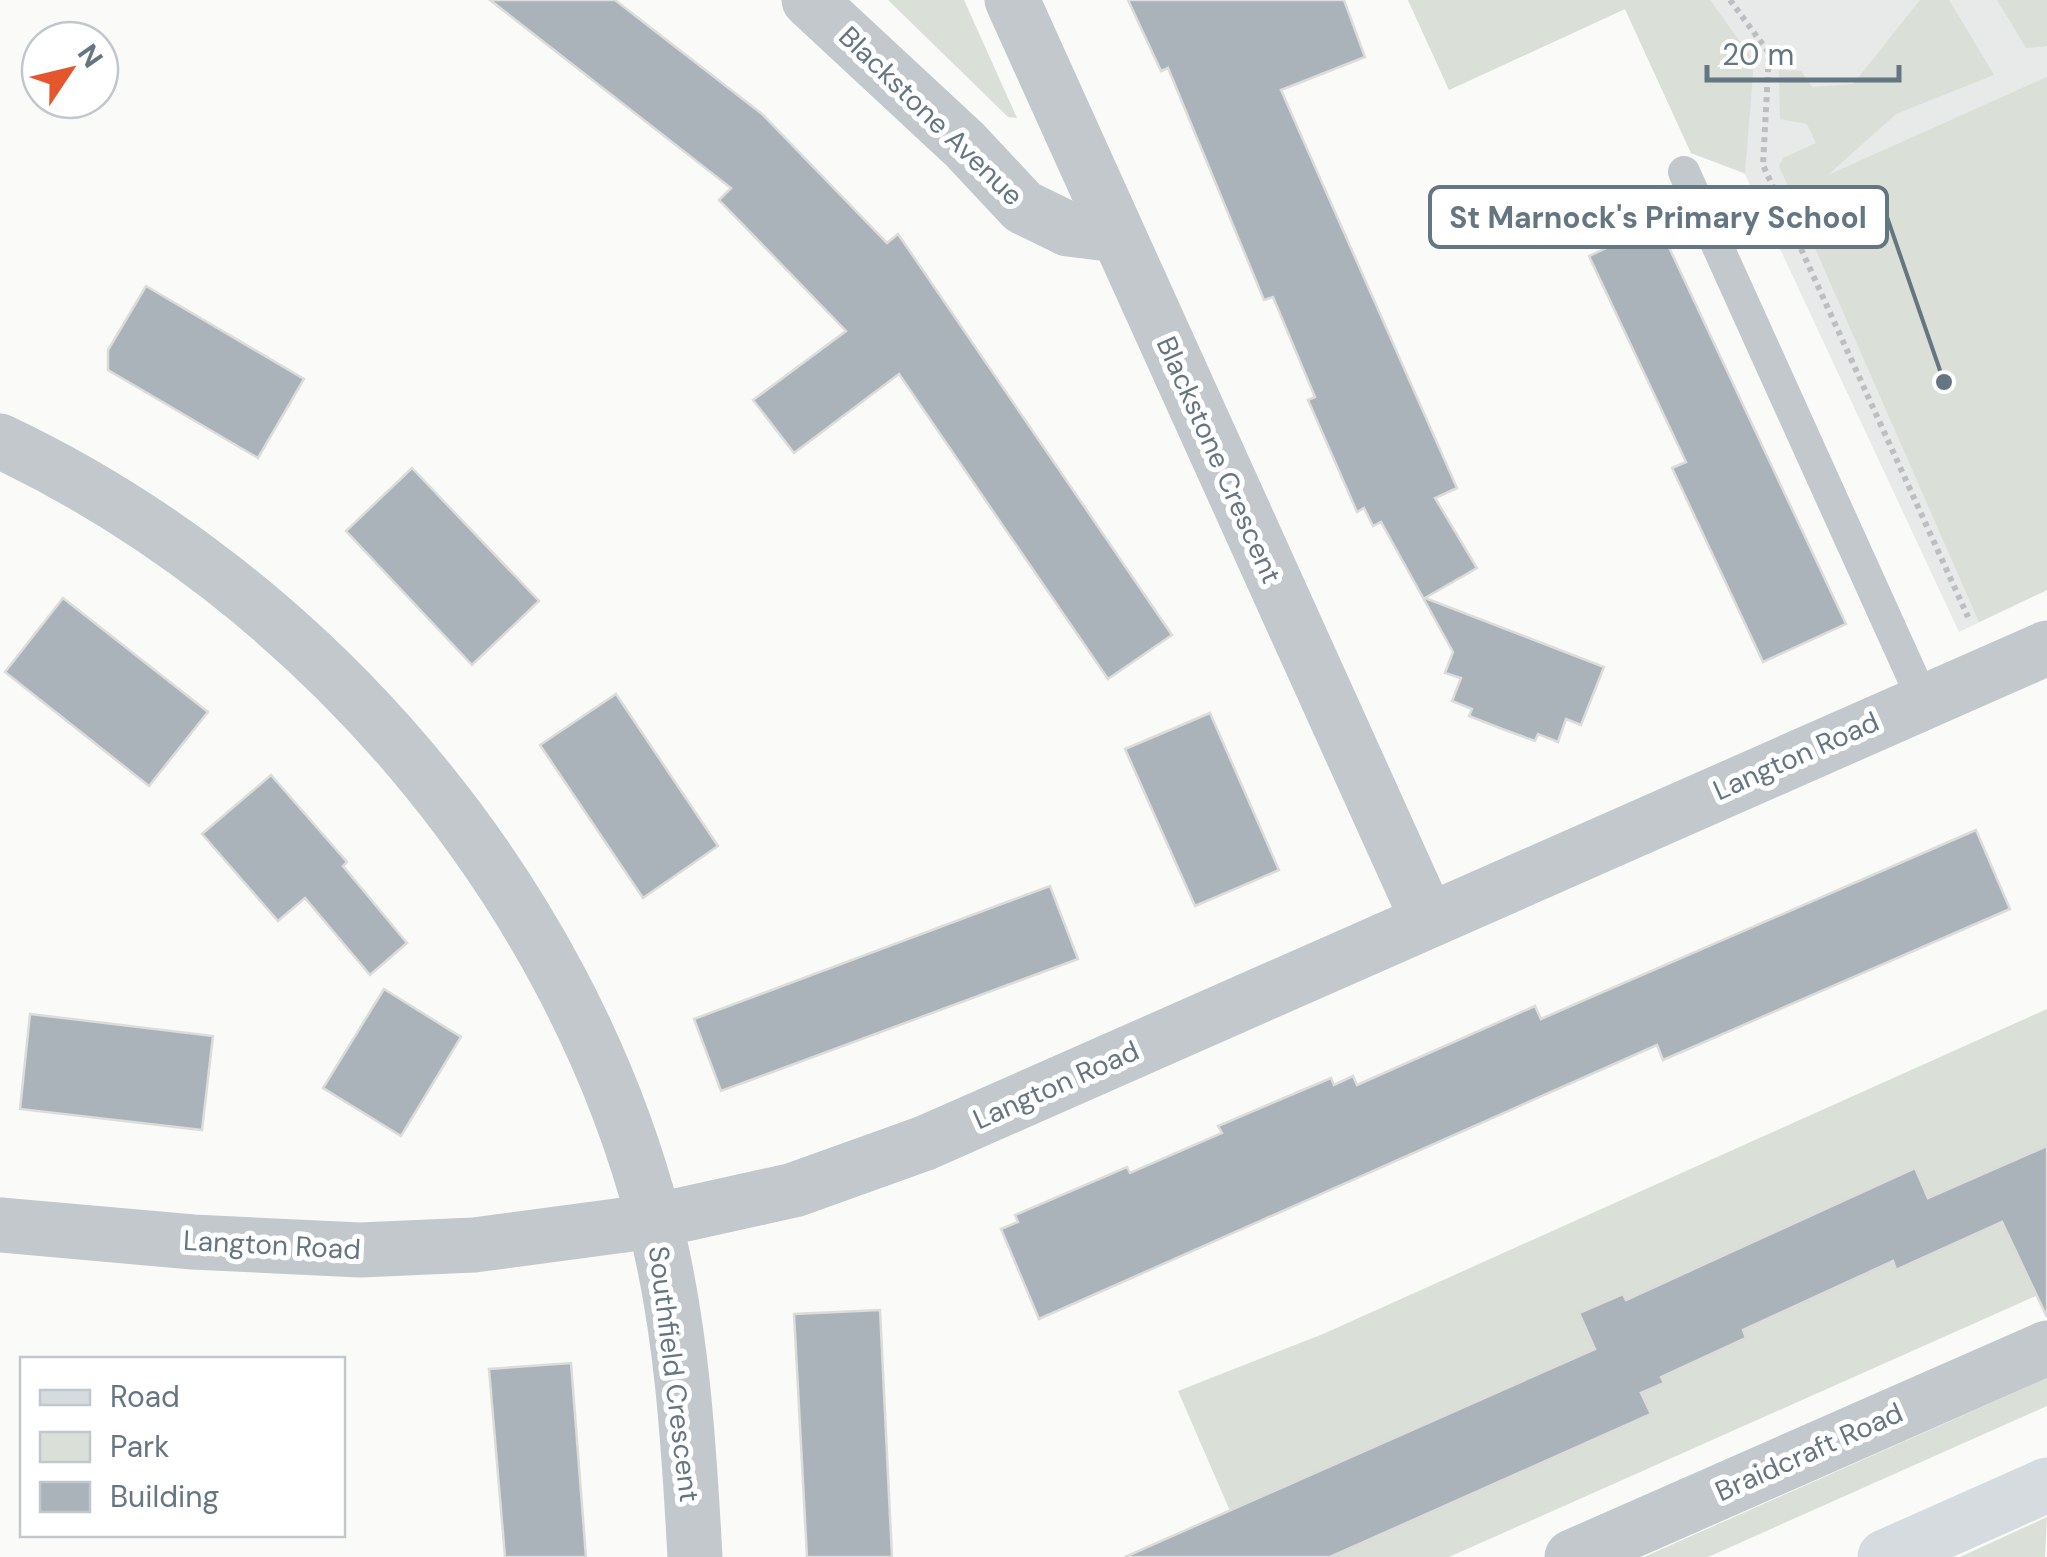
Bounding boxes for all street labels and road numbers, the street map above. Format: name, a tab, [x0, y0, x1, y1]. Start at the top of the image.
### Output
street label: Blackstone Avenue	[831, 18, 1031, 214]
street label: Blackstone Crescent	[1148, 331, 1290, 589]
street label: Langton Road	[1707, 703, 1885, 809]
street label: Langton Road	[967, 1032, 1145, 1138]
street label: Langton Road	[182, 1222, 362, 1268]
street label: Southfield Crescent	[640, 1244, 708, 1504]
street label: Braidcraft Road	[1709, 1394, 1909, 1510]

